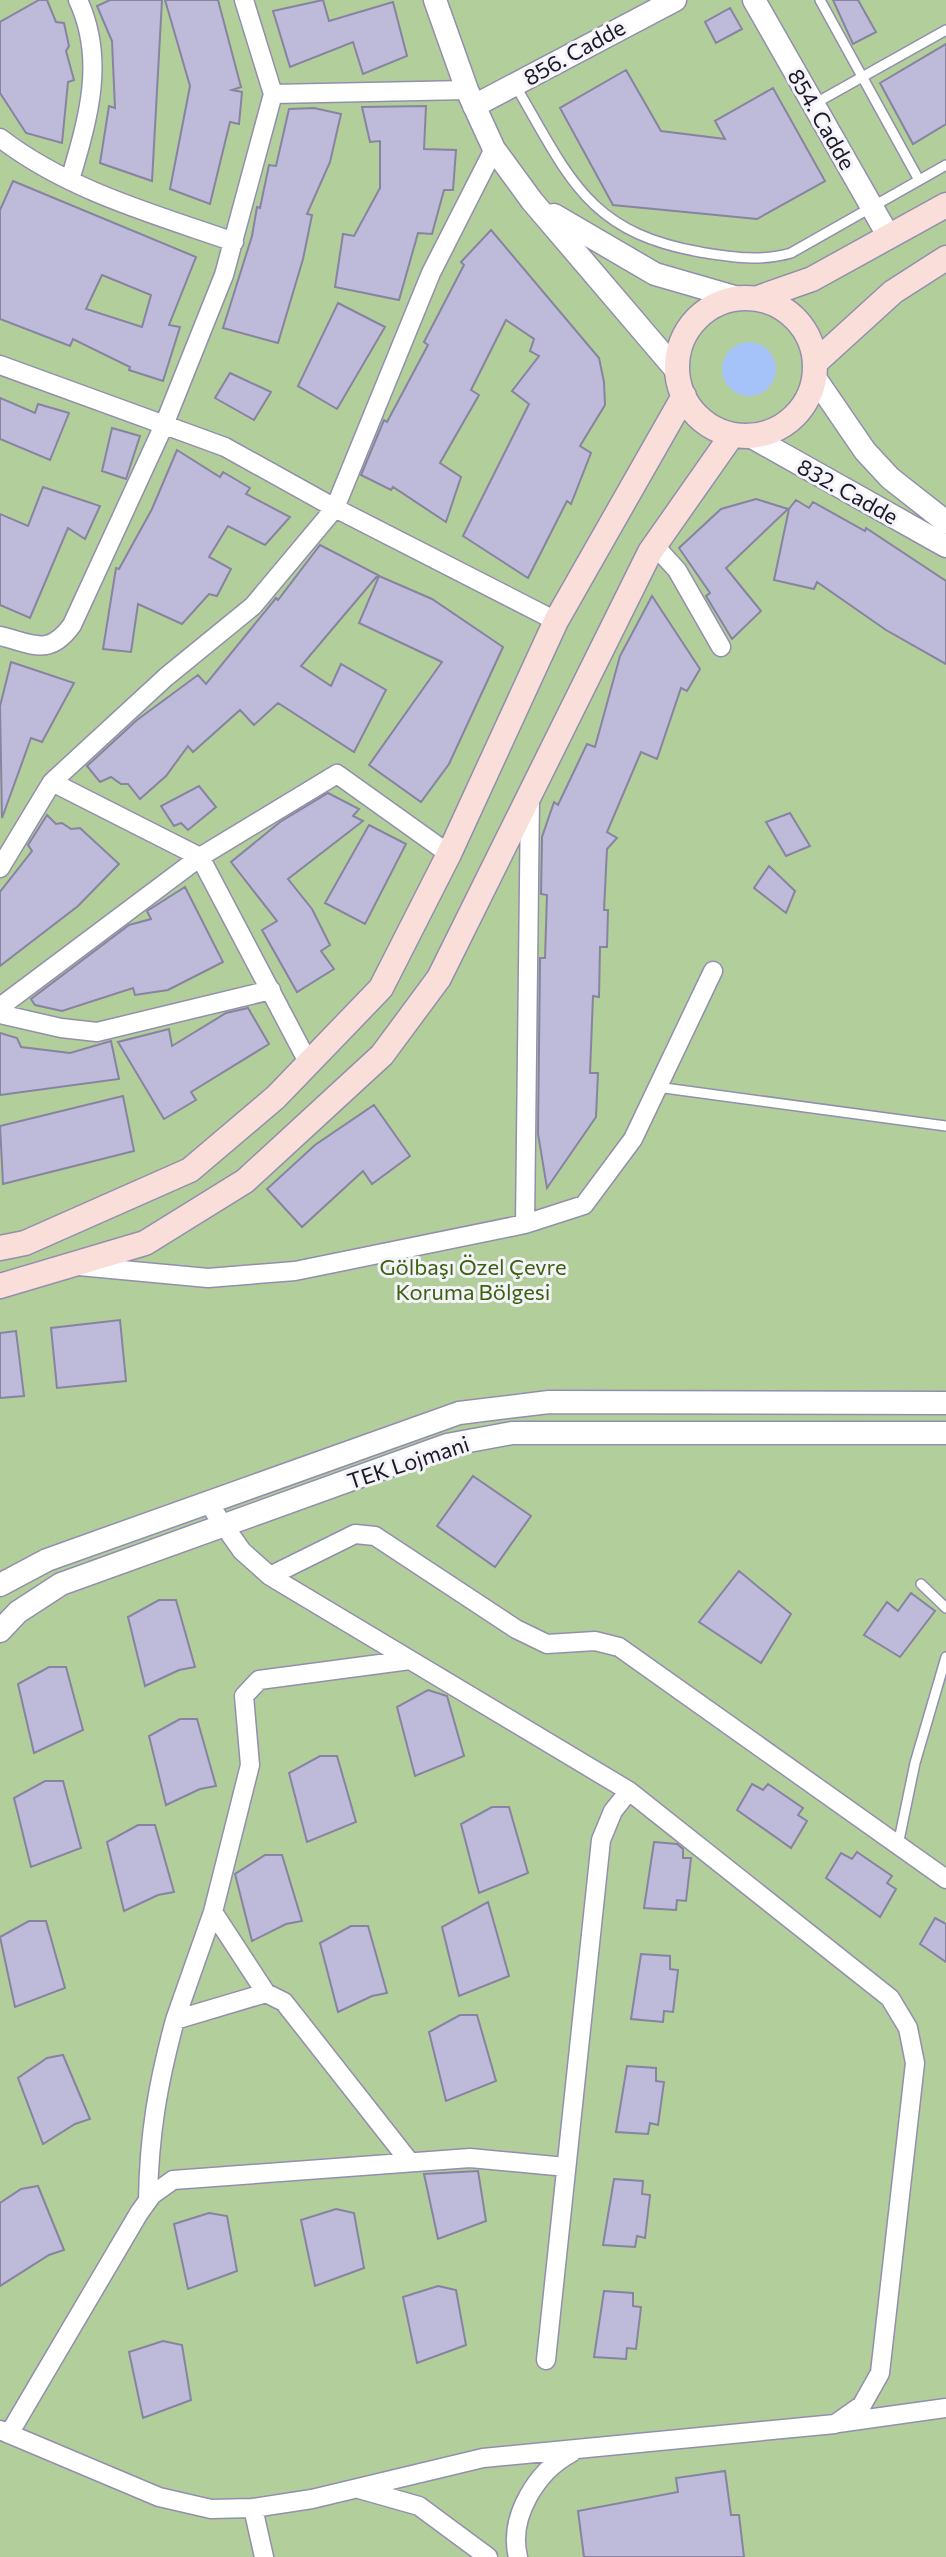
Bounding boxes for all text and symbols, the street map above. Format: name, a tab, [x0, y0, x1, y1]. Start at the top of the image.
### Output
street label: 856. Cadde	[518, 13, 630, 91]
street label: 854. Cadde	[782, 64, 862, 174]
street label: 832. Cadde	[793, 452, 903, 530]
park label: Gölbaşı Özel Çevre Koruma Bölgesi	[379, 1253, 567, 1305]
street label: TEK Lojmani	[344, 1430, 472, 1494]

